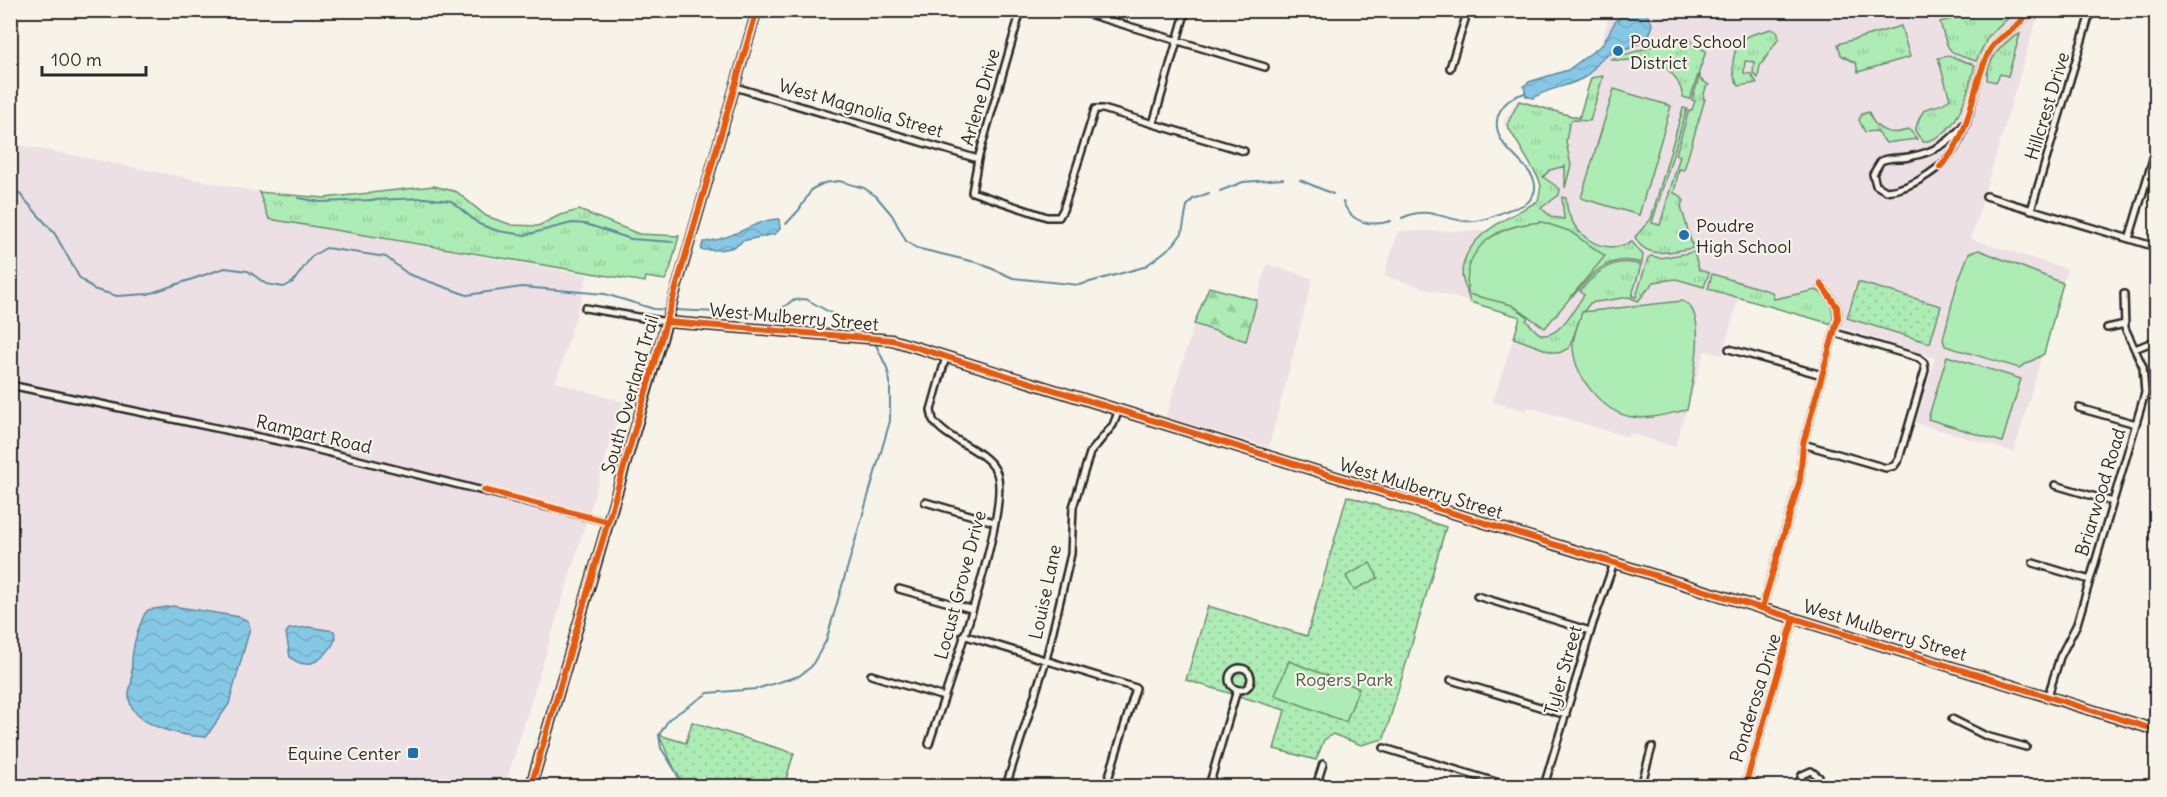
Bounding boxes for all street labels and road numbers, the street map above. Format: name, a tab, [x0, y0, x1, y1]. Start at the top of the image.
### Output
street label: Arlene Drive	[955, 46, 1005, 148]
street label: Hillcrest Drive	[2020, 49, 2074, 163]
street label: West Magnolia Street	[776, 74, 946, 142]
street label: West Mulberry Street	[708, 298, 880, 336]
street label: South Overland Trail	[596, 312, 664, 476]
street label: Rampart Road	[254, 410, 374, 459]
street label: Briarwood Road	[2070, 425, 2130, 559]
street label: West Mulberry Street	[1336, 452, 1506, 524]
street label: Locust Grove Drive	[929, 508, 991, 662]
street label: Louise Lane	[1024, 542, 1066, 642]
street label: West Mulberry Street	[1800, 594, 1970, 666]
street label: Tyler Street	[1539, 623, 1587, 717]
street label: Ponderosa Drive	[1724, 631, 1786, 765]

